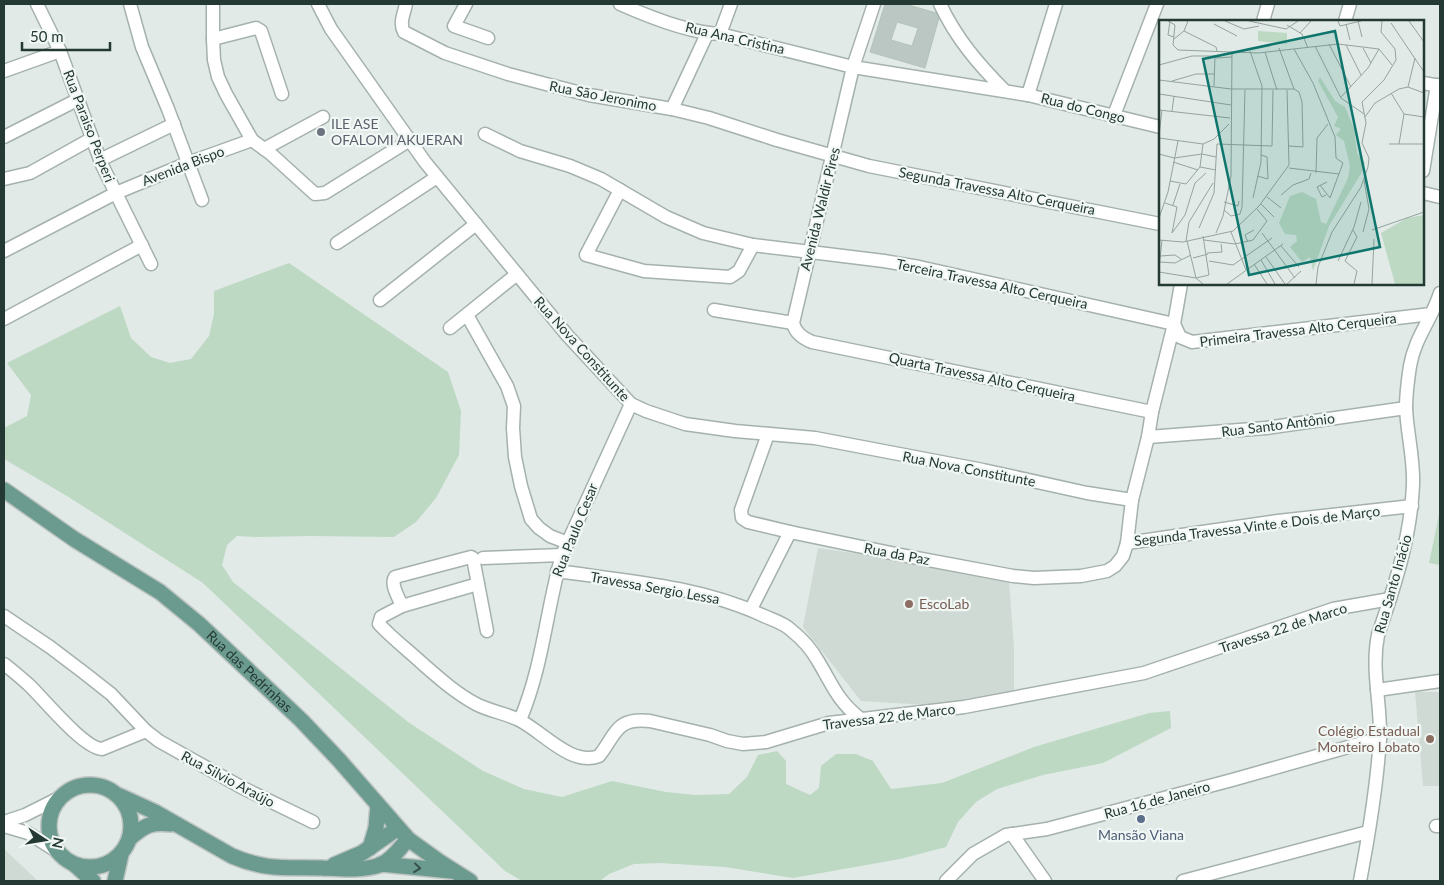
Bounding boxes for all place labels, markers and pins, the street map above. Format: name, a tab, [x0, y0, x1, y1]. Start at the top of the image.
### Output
place label: ILE ASE OFALOMI AKUERAN	[331, 115, 463, 148]
marker: ILE ASE OFALOMI AKUERAN	[315, 126, 327, 138]
place label: EscoLab	[919, 595, 969, 612]
marker: EscoLab	[903, 598, 915, 610]
place label: Colégio Estadual Monteiro Lobato	[1317, 722, 1420, 755]
marker: Colégio Estadual Monteiro Lobato	[1424, 733, 1436, 745]
marker: Mansão Viana	[1135, 813, 1147, 825]
place label: Mansão Viana	[1098, 826, 1184, 843]

